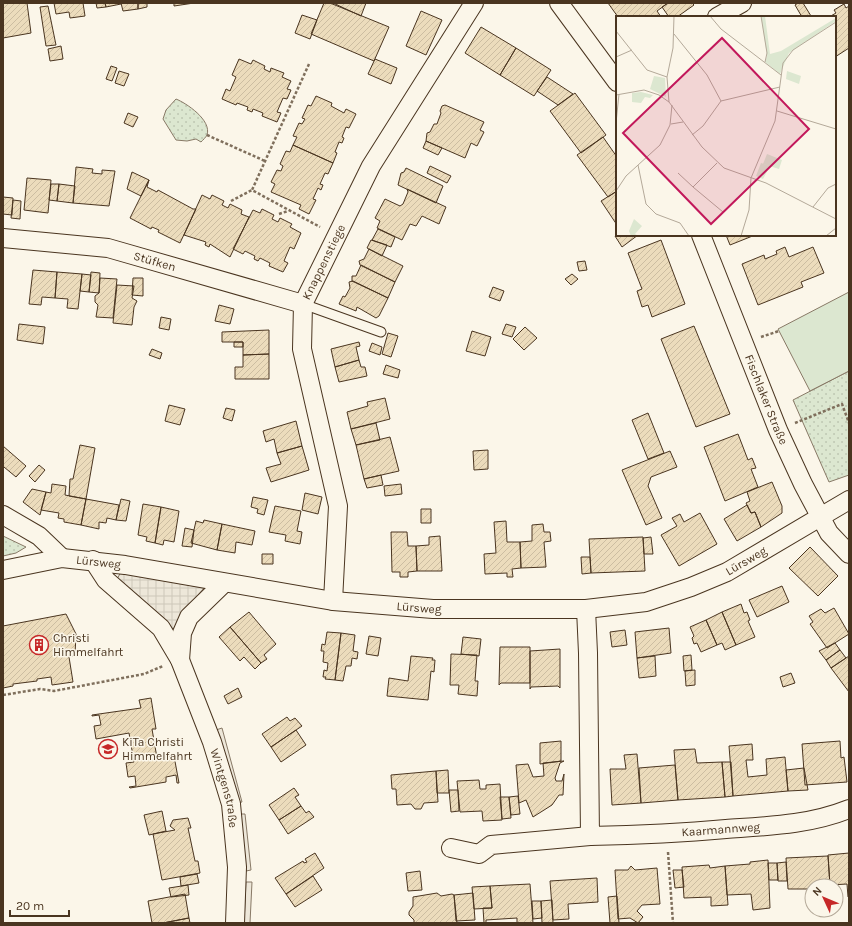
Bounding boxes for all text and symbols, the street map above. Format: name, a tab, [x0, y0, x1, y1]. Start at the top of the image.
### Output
inset map	[616, 16, 836, 236]
street label: Knappenstiege	[299, 222, 348, 302]
street label: Stüfken	[132, 249, 177, 274]
street label: Fischlaker Straße	[742, 352, 791, 447]
street label: Lürsweg	[723, 543, 769, 578]
street label: Lürsweg	[75, 553, 122, 572]
street label: Lürsweg	[396, 599, 442, 616]
place label: Christi Himmelfahrt	[53, 631, 124, 659]
building icon: Christi Himmelfahrt	[28, 634, 50, 656]
place label: KiTa Christi Himmelfahrt	[122, 735, 193, 763]
school or university icon: KiTa Christi Himmelfahrt	[97, 738, 119, 760]
street label: Wintgenstraße	[207, 747, 240, 828]
street label: Kaarmannweg	[681, 820, 761, 839]
north arrow	[804, 878, 844, 918]
text: N	[810, 884, 825, 899]
scale bar	[10, 892, 69, 918]
text: 20 m	[16, 899, 44, 913]

